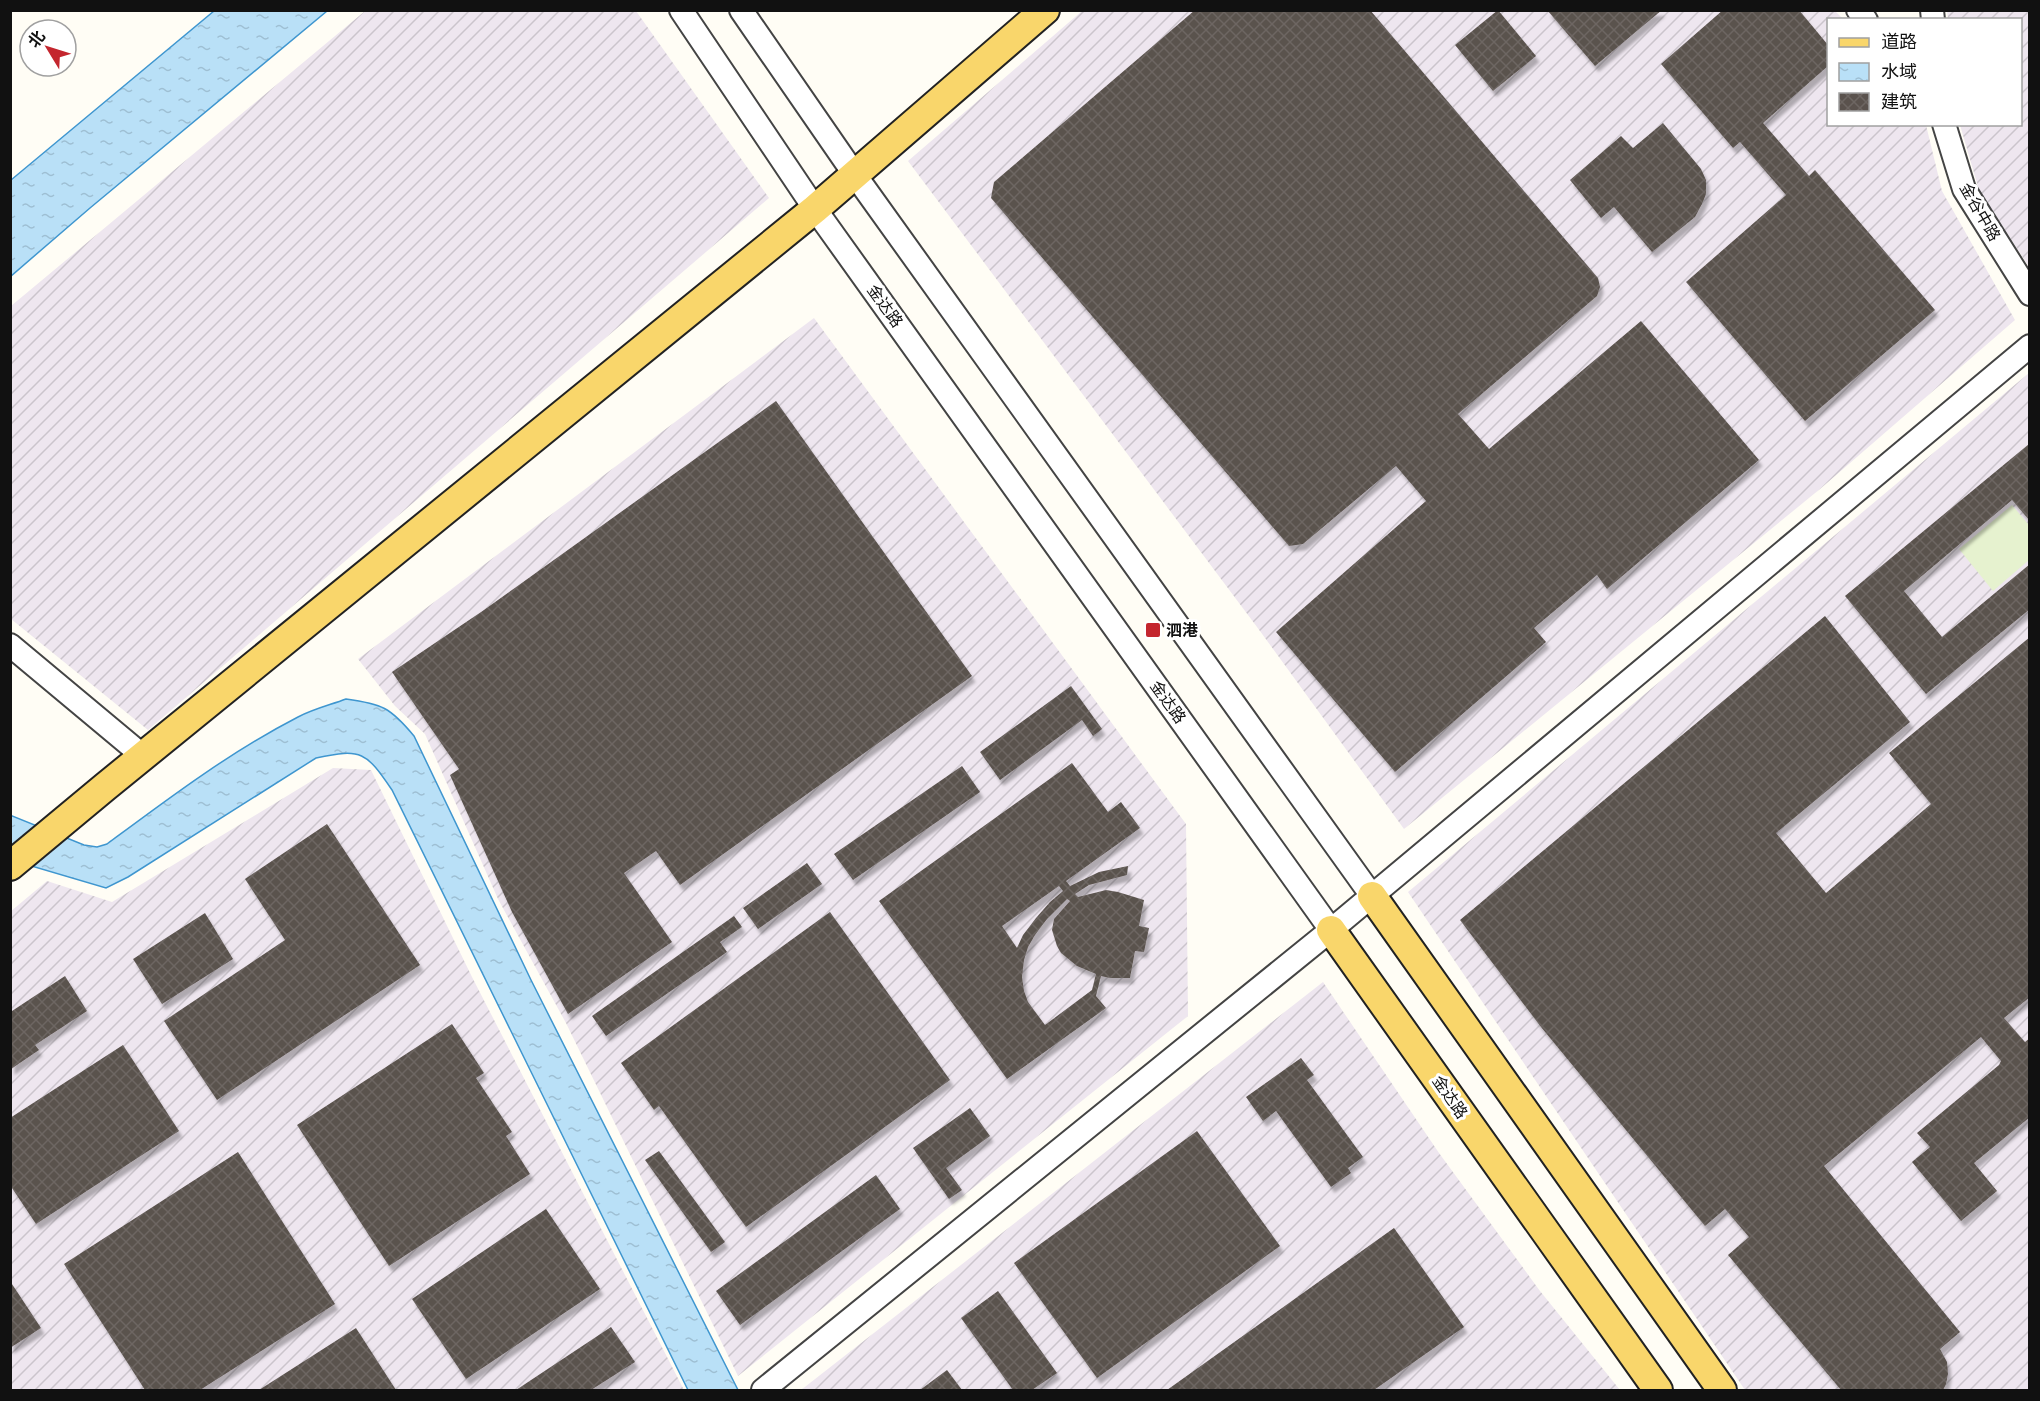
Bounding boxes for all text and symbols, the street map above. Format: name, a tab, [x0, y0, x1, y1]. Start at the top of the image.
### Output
north arrow	[18, 18, 78, 78]
legend	[1827, 18, 2022, 126]
text: 北	[24, 27, 49, 51]
text: 道路	[1881, 31, 1917, 53]
text: 水域	[1881, 61, 1917, 83]
text: 建筑	[1881, 91, 1917, 113]
street label: 金谷中路	[1956, 180, 2004, 244]
street label: 金达路	[863, 281, 907, 331]
marker: 泗港	[1144, 621, 1162, 639]
place label: 泗港	[1166, 621, 1198, 640]
street label: 金达路	[1146, 677, 1190, 727]
street label: 金达路	[1428, 1072, 1472, 1122]

